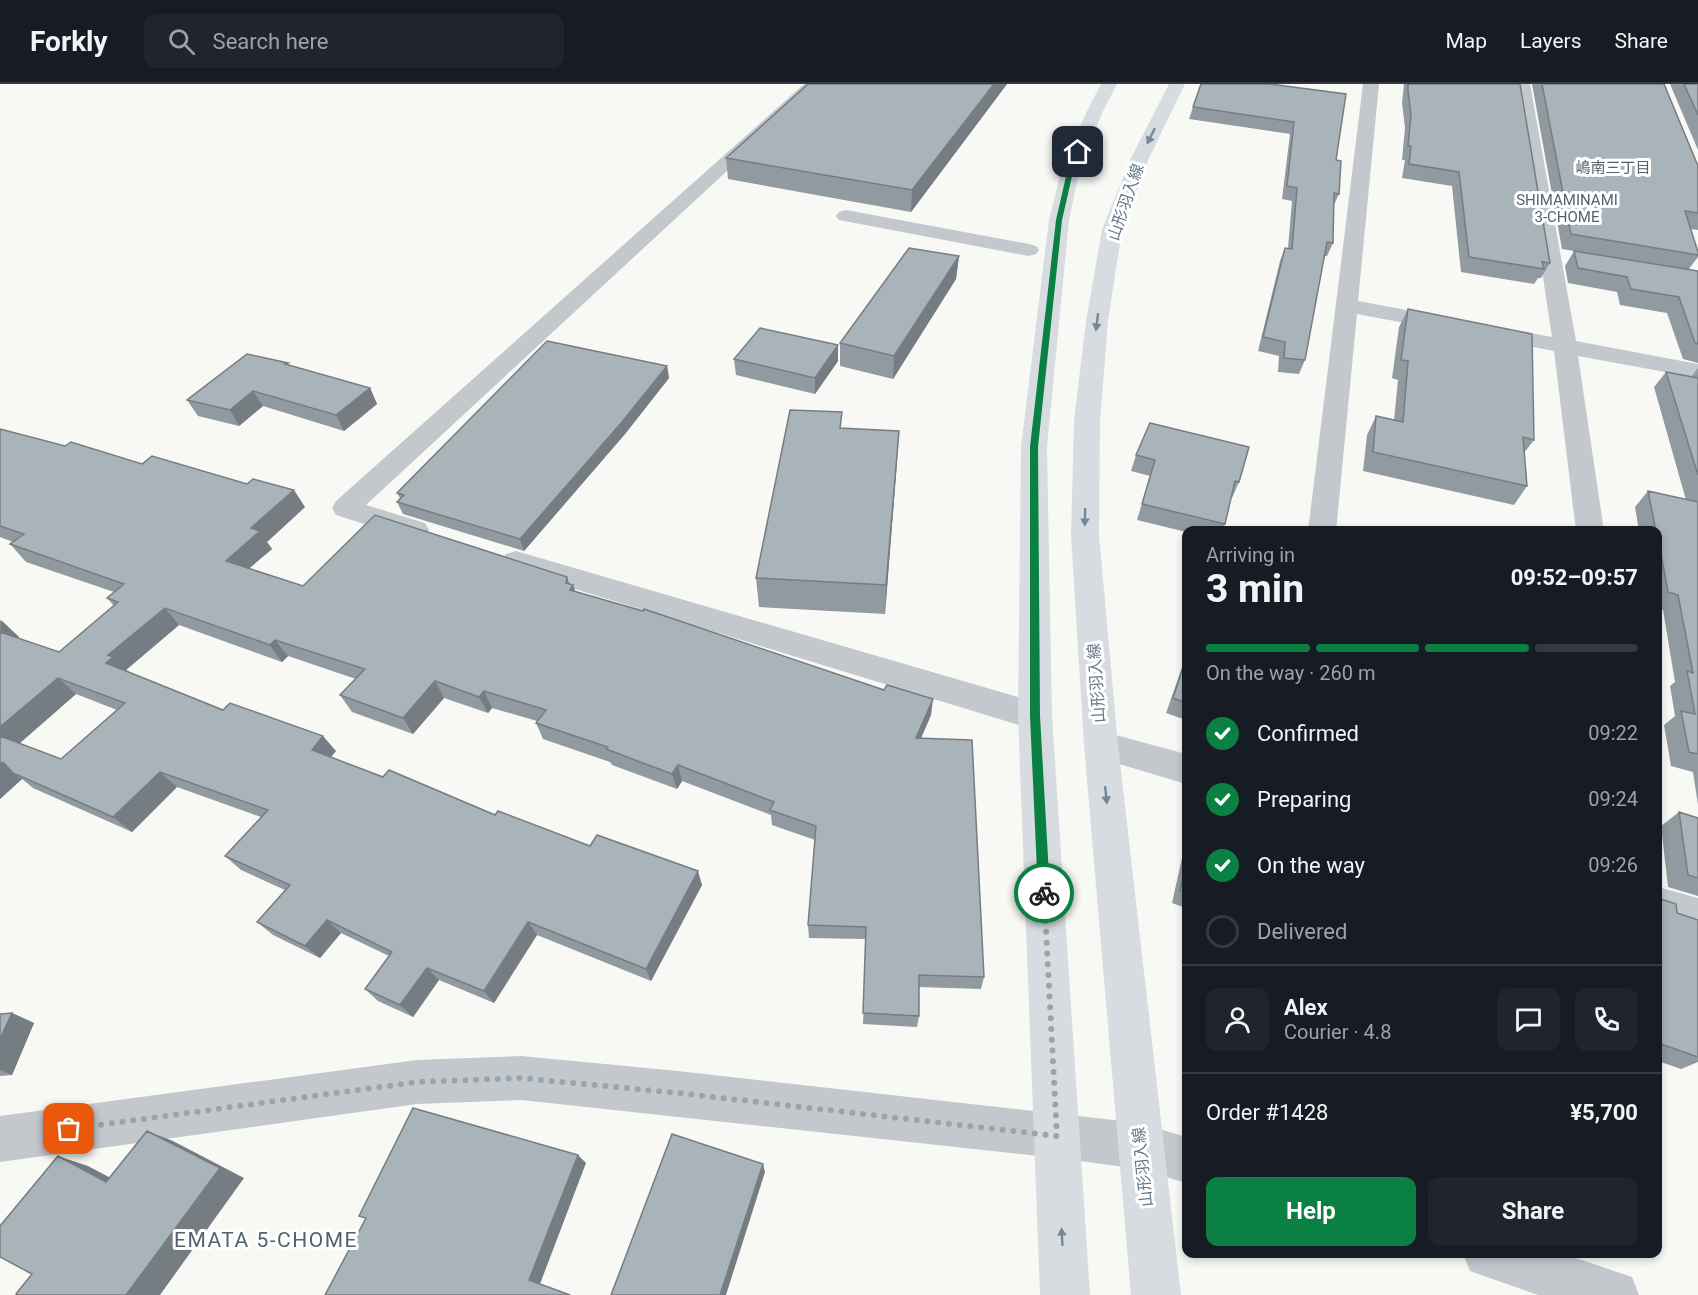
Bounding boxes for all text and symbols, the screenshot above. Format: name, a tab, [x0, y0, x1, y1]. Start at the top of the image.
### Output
search box	[144, 14, 564, 68]
text: Forkly	[30, 25, 108, 58]
icon: search	[165, 25, 198, 58]
text: Search here	[213, 29, 328, 54]
text: Map	[1445, 29, 1487, 53]
text: Layers	[1520, 29, 1581, 53]
text: Share	[1614, 29, 1668, 53]
pin	[1052, 126, 1103, 177]
one-way arrow	[1146, 128, 1155, 145]
icon: home	[1061, 135, 1094, 168]
district label: 嶋南三丁目	[1575, 159, 1651, 177]
street label: 山形羽入線	[1103, 161, 1147, 243]
district label: SHIMAMINAMI 3-CHOME	[1516, 191, 1618, 226]
one-way arrow	[1093, 313, 1102, 332]
one-way arrow	[1080, 507, 1090, 526]
text: Arriving in	[1206, 543, 1295, 567]
text: 09:52–09:57	[1511, 565, 1638, 590]
text: 3 min	[1206, 566, 1304, 612]
street label: 山形羽入線	[1084, 642, 1109, 724]
text: On the way · 260 m	[1206, 661, 1375, 685]
icon: check	[1206, 717, 1239, 750]
text: Confirmed	[1257, 721, 1359, 746]
text: 09:22	[1588, 721, 1638, 745]
icon: check	[1206, 783, 1239, 816]
one-way arrow	[1101, 786, 1111, 805]
text: Preparing	[1257, 787, 1351, 812]
text: 09:24	[1588, 787, 1638, 811]
icon: check	[1206, 849, 1239, 882]
text: On the way	[1257, 853, 1365, 878]
text: 09:26	[1588, 853, 1638, 877]
courier	[1014, 863, 1074, 923]
icon: bike	[1028, 877, 1061, 910]
text: Delivered	[1257, 919, 1347, 944]
button: person	[1206, 988, 1269, 1051]
button: chat	[1497, 988, 1560, 1051]
button: phone	[1575, 988, 1638, 1051]
text: Alex	[1284, 995, 1328, 1020]
text: Courier · 4.8	[1284, 1020, 1391, 1044]
text: Order #1428	[1206, 1100, 1328, 1125]
text: ¥5,700	[1570, 1100, 1638, 1125]
pin	[43, 1103, 94, 1154]
icon: bag	[52, 1112, 85, 1145]
street label: 山形羽入線	[1129, 1126, 1156, 1208]
button: Help	[1206, 1177, 1416, 1246]
button: Share	[1428, 1177, 1638, 1246]
one-way arrow	[1057, 1227, 1066, 1246]
district label: EMATA 5-CHOME	[174, 1228, 358, 1252]

